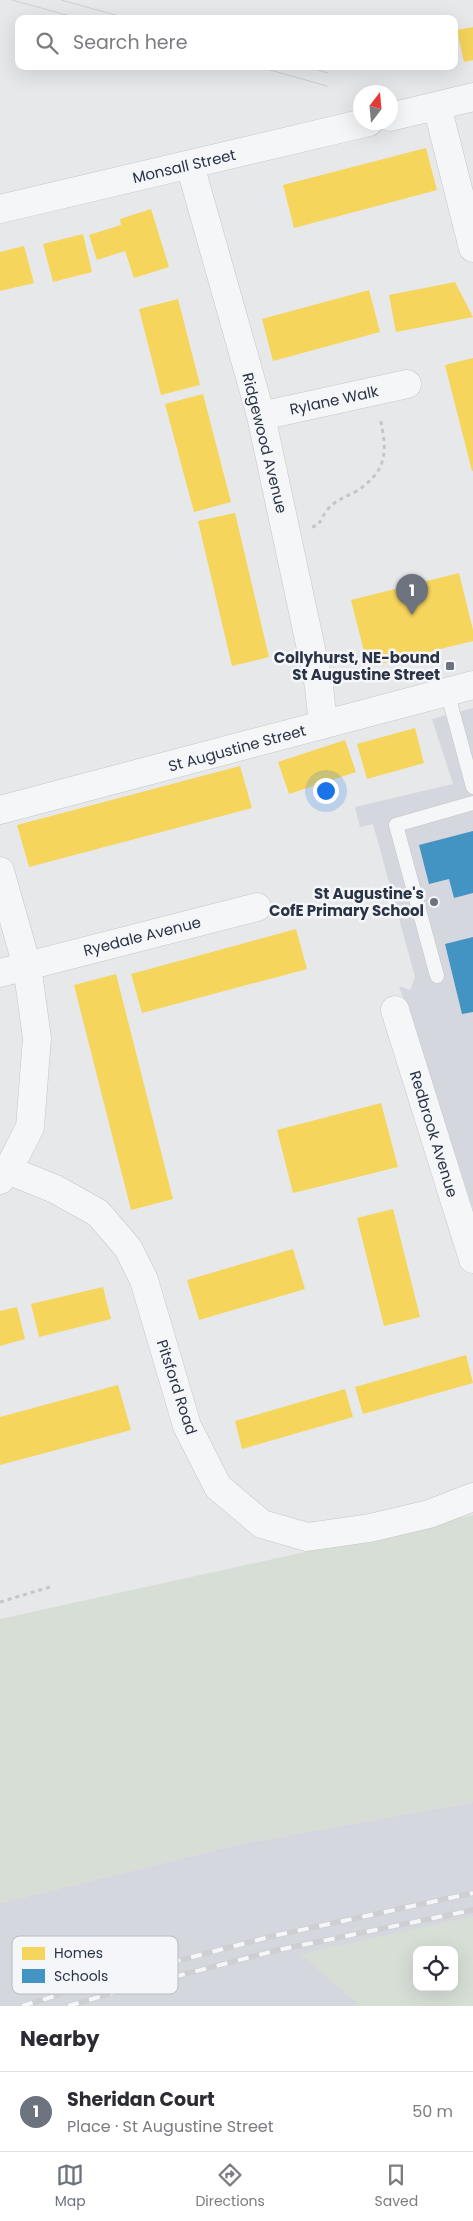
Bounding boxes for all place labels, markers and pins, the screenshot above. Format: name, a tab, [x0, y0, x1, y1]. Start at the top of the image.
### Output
pin: 1	[396, 574, 428, 615]
place label: Collyhurst, NE-bound St Augustine Street	[274, 647, 440, 685]
marker: Collyhurst, NE-bound St Augustine Street	[444, 660, 456, 672]
place label: St Augustine's CofE Primary School	[269, 883, 424, 921]
marker: St Augustine's CofE Primary School	[428, 896, 440, 908]

